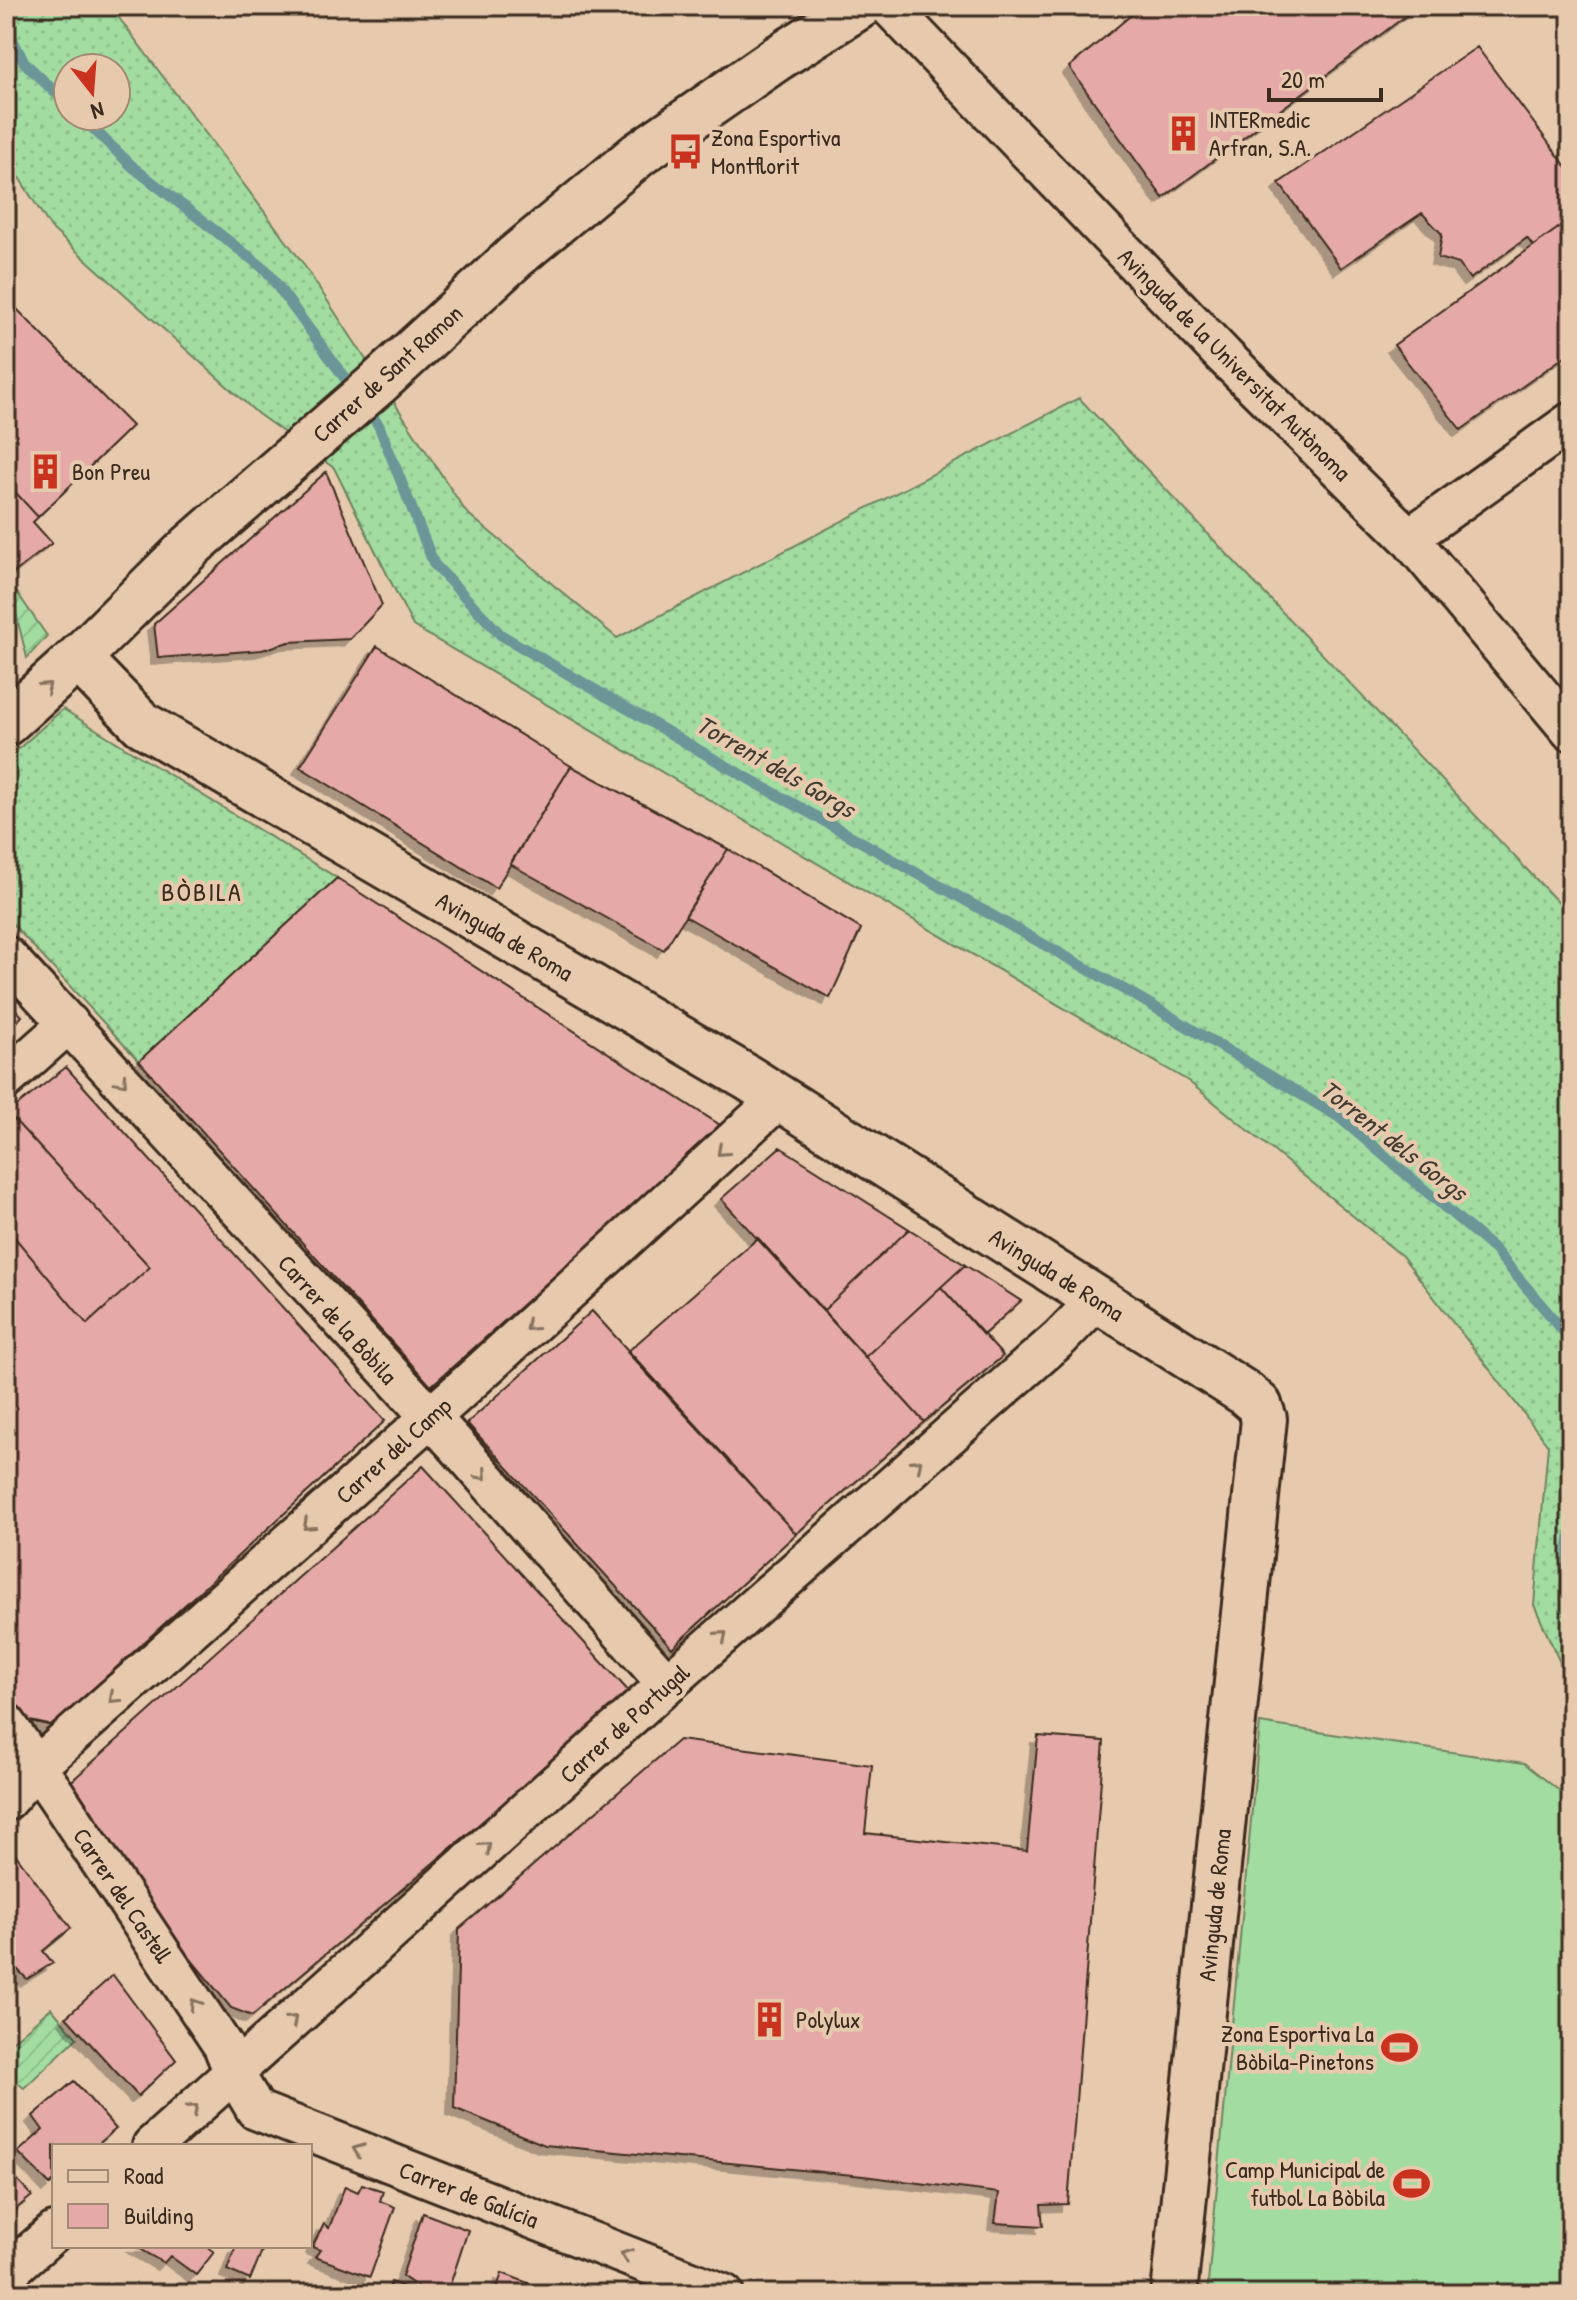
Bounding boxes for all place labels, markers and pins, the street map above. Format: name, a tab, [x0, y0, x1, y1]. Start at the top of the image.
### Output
place label: INTERmedic Arfran, S.A.	[1209, 103, 1311, 163]
building icon: INTERmedic Arfran, S.A.	[1164, 114, 1202, 152]
place label: Zona Esportiva Montflorit	[711, 121, 840, 181]
bus stop icon: Zona Esportiva Montflorit	[666, 132, 704, 170]
building icon: Bon Preu	[27, 452, 65, 490]
place label: Bon Preu	[72, 455, 151, 487]
building icon: Polylux	[751, 2000, 789, 2038]
place label: Polylux	[796, 2003, 861, 2035]
place label: Zona Esportiva La Bòbila-Pinetons	[1221, 2017, 1374, 2077]
sports icon: Zona Esportiva La Bòbila-Pinetons	[1381, 2028, 1419, 2066]
place label: Camp Municipal de futbol La Bòbila	[1225, 2153, 1385, 2213]
sports icon: Camp Municipal de futbol La Bòbila	[1392, 2164, 1430, 2202]

